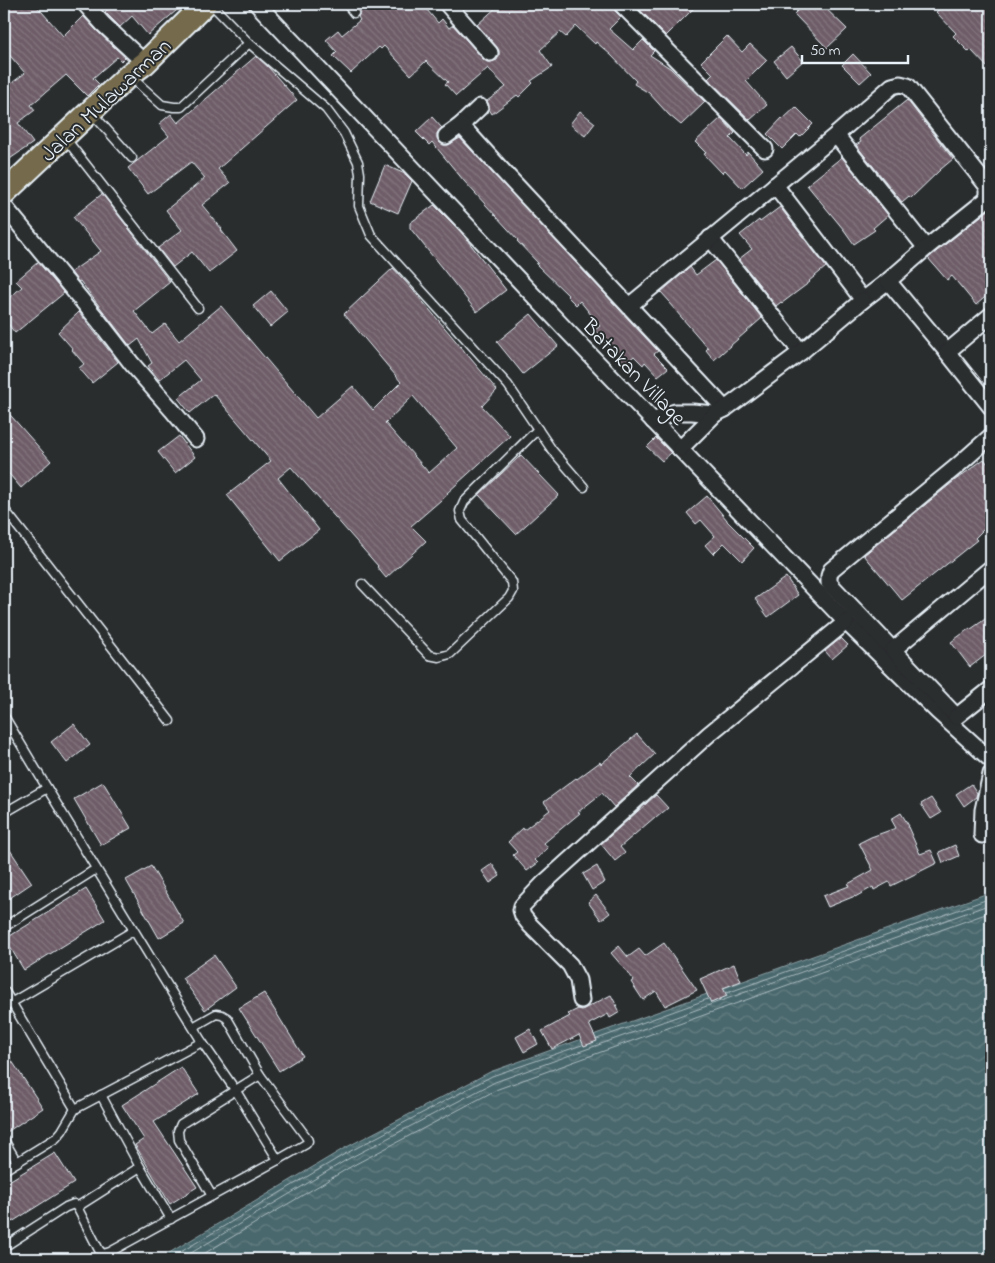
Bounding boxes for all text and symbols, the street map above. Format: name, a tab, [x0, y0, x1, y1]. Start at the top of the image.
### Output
street label: Jalan Mulawarman	[34, 32, 180, 170]
scale bar	[802, 32, 909, 64]
text: 50 m	[810, 40, 841, 62]
street label: Batakan Village	[572, 312, 692, 435]

